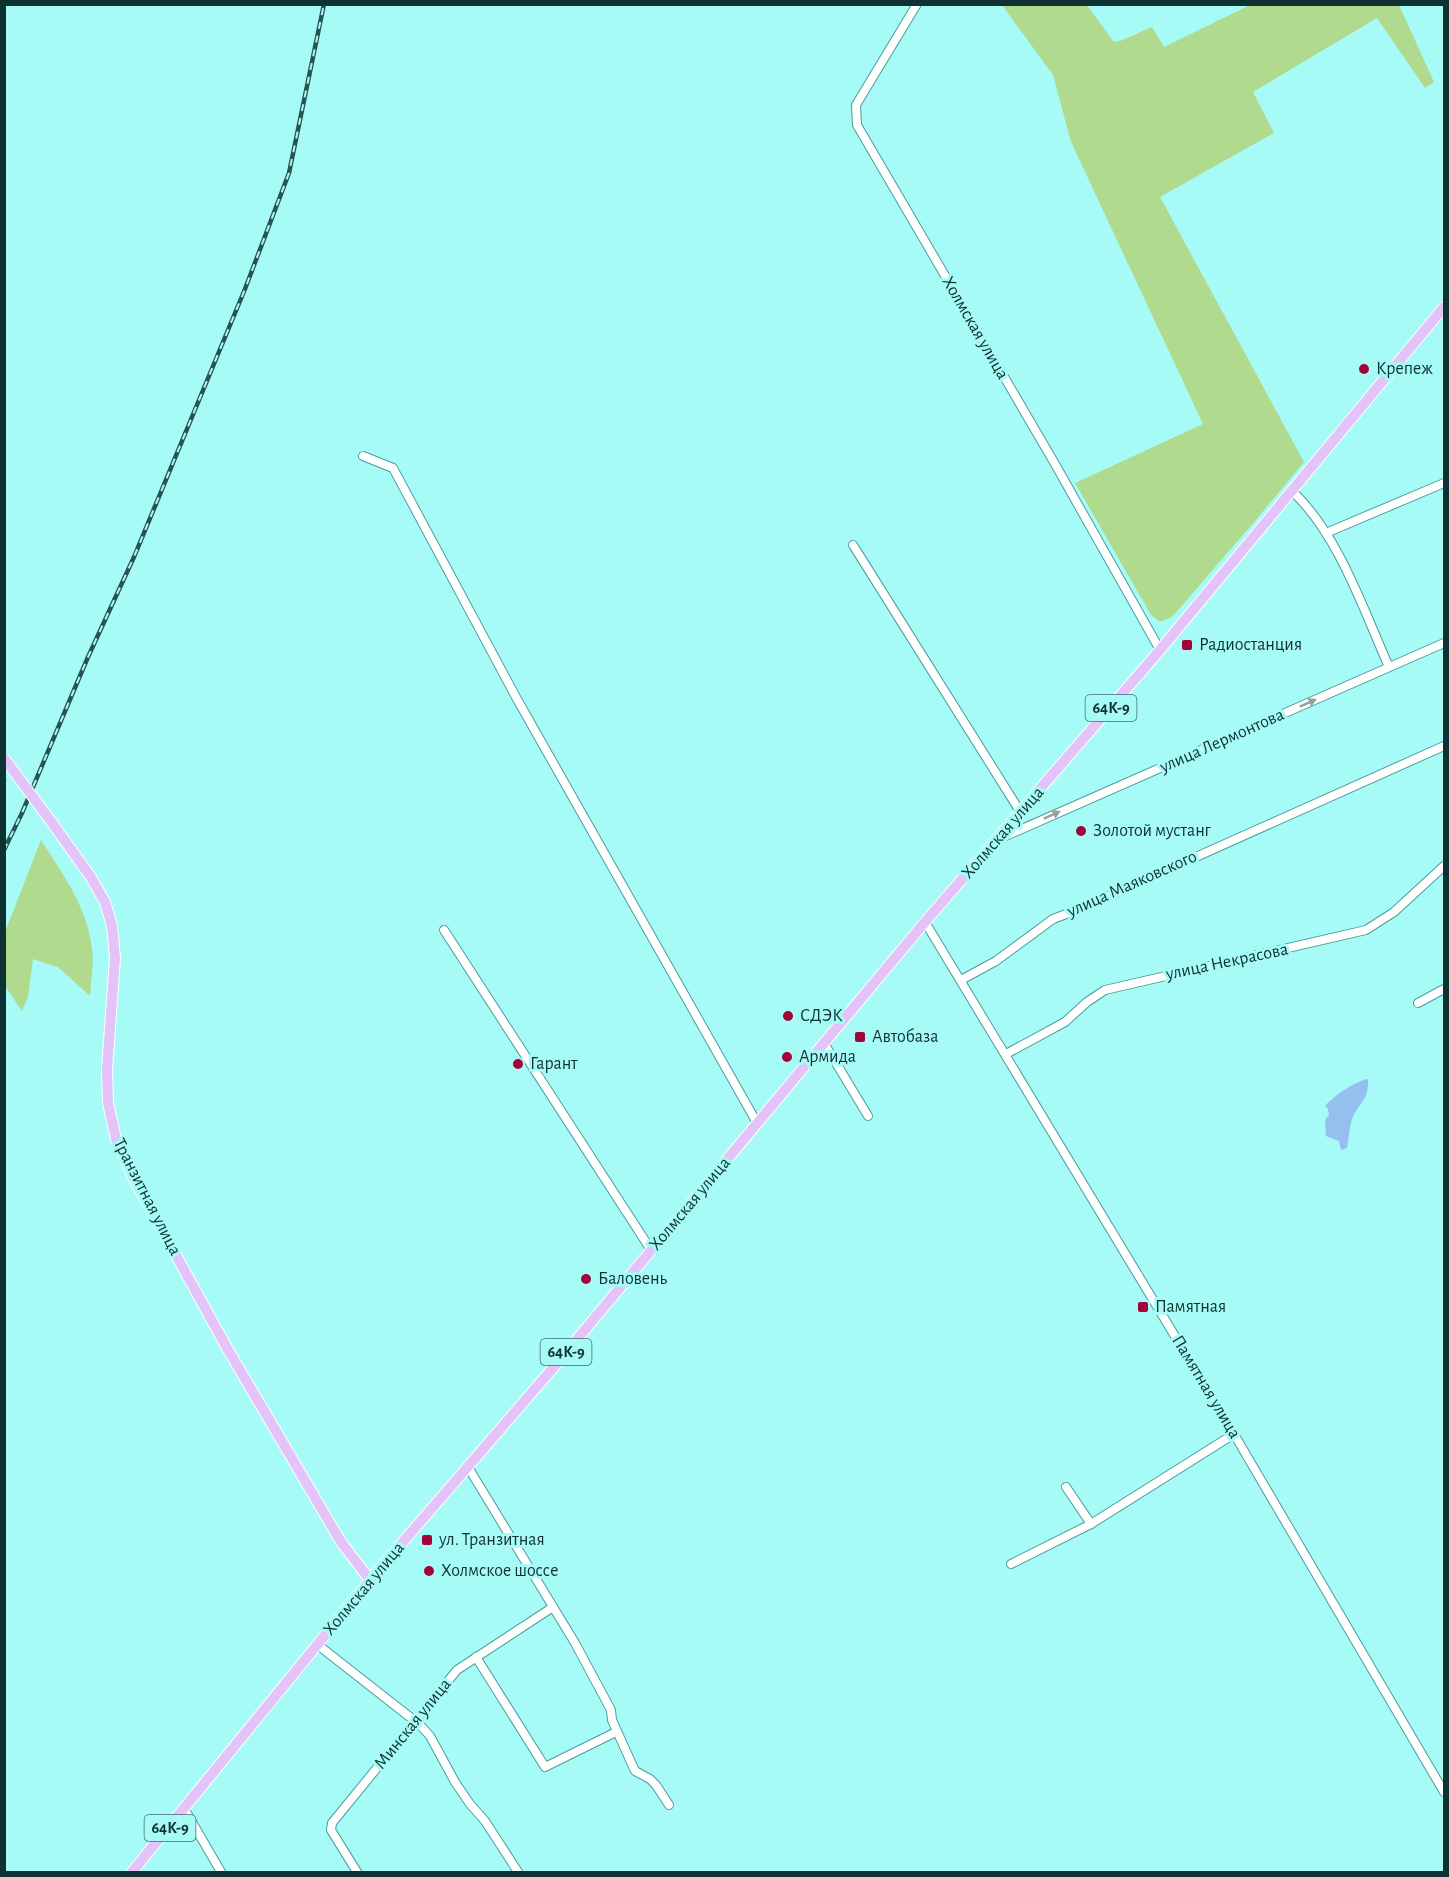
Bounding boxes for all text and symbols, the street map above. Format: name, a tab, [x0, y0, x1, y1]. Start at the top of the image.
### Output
street label: Холмская улица	[938, 274, 1012, 382]
place label: Крепеж	[1376, 360, 1433, 378]
marker: Крепеж	[1357, 362, 1371, 376]
place label: Радиостанция	[1199, 636, 1302, 654]
marker: Радиостанция	[1180, 638, 1194, 652]
road number: 64К-9	[1086, 695, 1136, 721]
one-way arrow	[1299, 698, 1317, 708]
street label: улица Лермонтова	[1156, 706, 1287, 777]
street label: Холмская улица	[958, 784, 1048, 882]
one-way arrow	[1044, 810, 1062, 820]
place label: Золотой мустанг	[1093, 822, 1212, 840]
marker: Золотой мустанг	[1074, 824, 1088, 838]
street label: улица Маяковского	[1064, 847, 1199, 921]
street label: улица Некрасова	[1163, 940, 1290, 984]
place label: СДЭК	[800, 1007, 843, 1025]
marker: СДЭК	[781, 1009, 795, 1023]
place label: Автобаза	[872, 1027, 938, 1046]
marker: Автобаза	[853, 1030, 867, 1044]
place label: Армида	[799, 1048, 856, 1066]
marker: Армида	[780, 1050, 794, 1064]
place label: Гарант	[530, 1055, 578, 1073]
marker: Гарант	[511, 1057, 525, 1071]
street label: Транзитная улица	[110, 1136, 184, 1258]
street label: Холмская улица	[646, 1154, 734, 1254]
place label: Баловень	[598, 1270, 668, 1288]
marker: Баловень	[579, 1272, 593, 1286]
place label: Памятная	[1155, 1298, 1226, 1316]
marker: Памятная	[1136, 1300, 1150, 1314]
street label: Памятная улица	[1168, 1332, 1244, 1442]
road number: 64К-9	[540, 1339, 592, 1365]
place label: ул. Транзитная	[438, 1531, 545, 1549]
marker: ул. Транзитная	[420, 1533, 434, 1547]
street label: Холмская улица	[320, 1539, 408, 1639]
place label: Холмское шоссе	[441, 1562, 558, 1580]
marker: Холмское шоссе	[422, 1564, 436, 1578]
street label: Минская улица	[371, 1675, 455, 1773]
road number: 64К-9	[144, 1815, 195, 1841]

